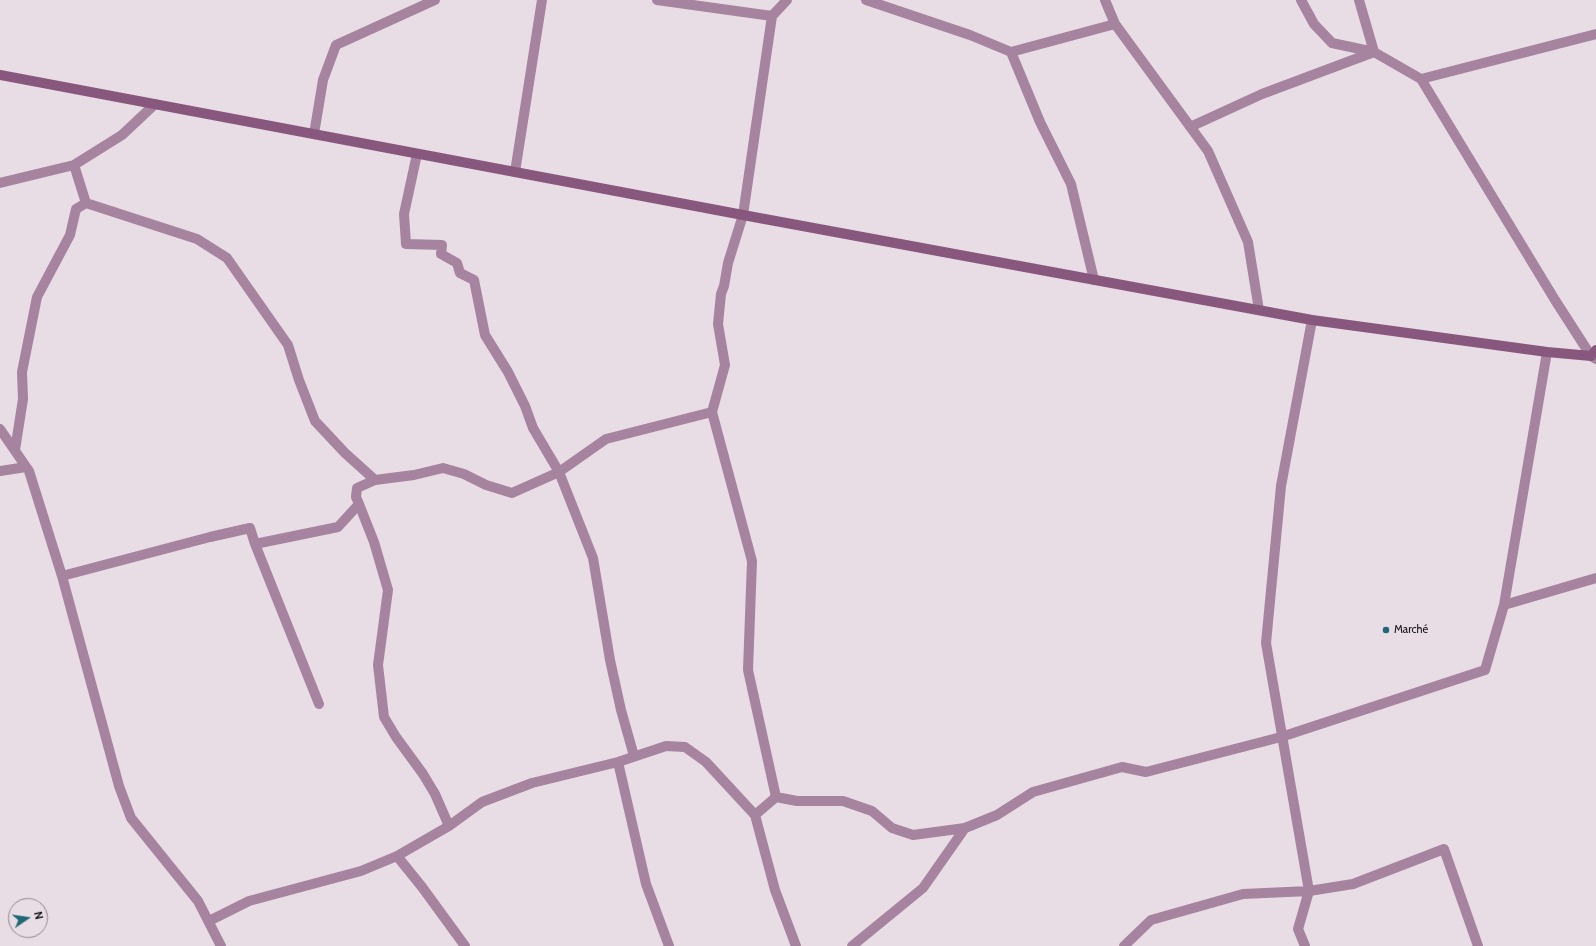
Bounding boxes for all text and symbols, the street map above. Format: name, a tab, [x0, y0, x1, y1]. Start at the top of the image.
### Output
place label: Marché	[1394, 623, 1428, 637]
marker: Marché	[1381, 625, 1391, 635]
north arrow	[8, 898, 48, 938]
text: N	[31, 910, 46, 921]

